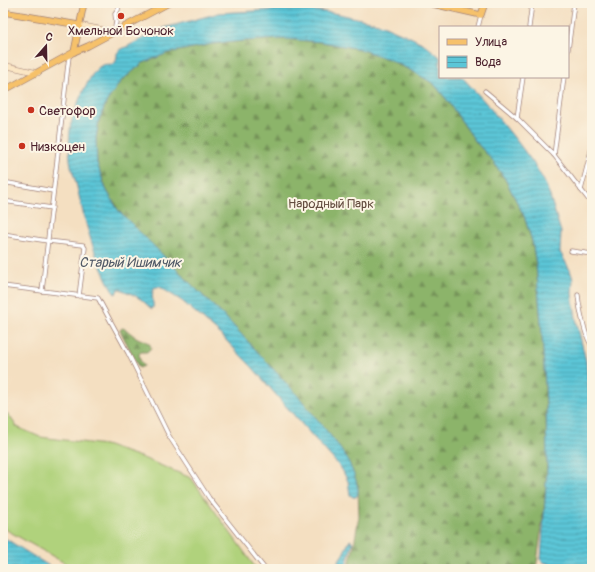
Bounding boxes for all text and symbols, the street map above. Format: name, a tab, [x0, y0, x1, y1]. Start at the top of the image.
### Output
marker: Хмельной Бочонок	[116, 11, 126, 21]
place label: Хмельной Бочонок	[68, 23, 174, 39]
north arrow	[26, 26, 66, 66]
legend	[439, 26, 569, 78]
text: С	[44, 30, 55, 44]
text: Улица	[475, 35, 507, 50]
text: Вода	[475, 55, 501, 70]
place label: Светофор	[39, 103, 96, 119]
marker: Светофор	[26, 105, 36, 115]
place label: Низкоцен	[30, 139, 85, 155]
marker: Низкоцен	[17, 141, 27, 151]
park label: Народный Парк	[288, 196, 374, 212]
water label: Старый Ишимчик	[79, 254, 183, 271]

